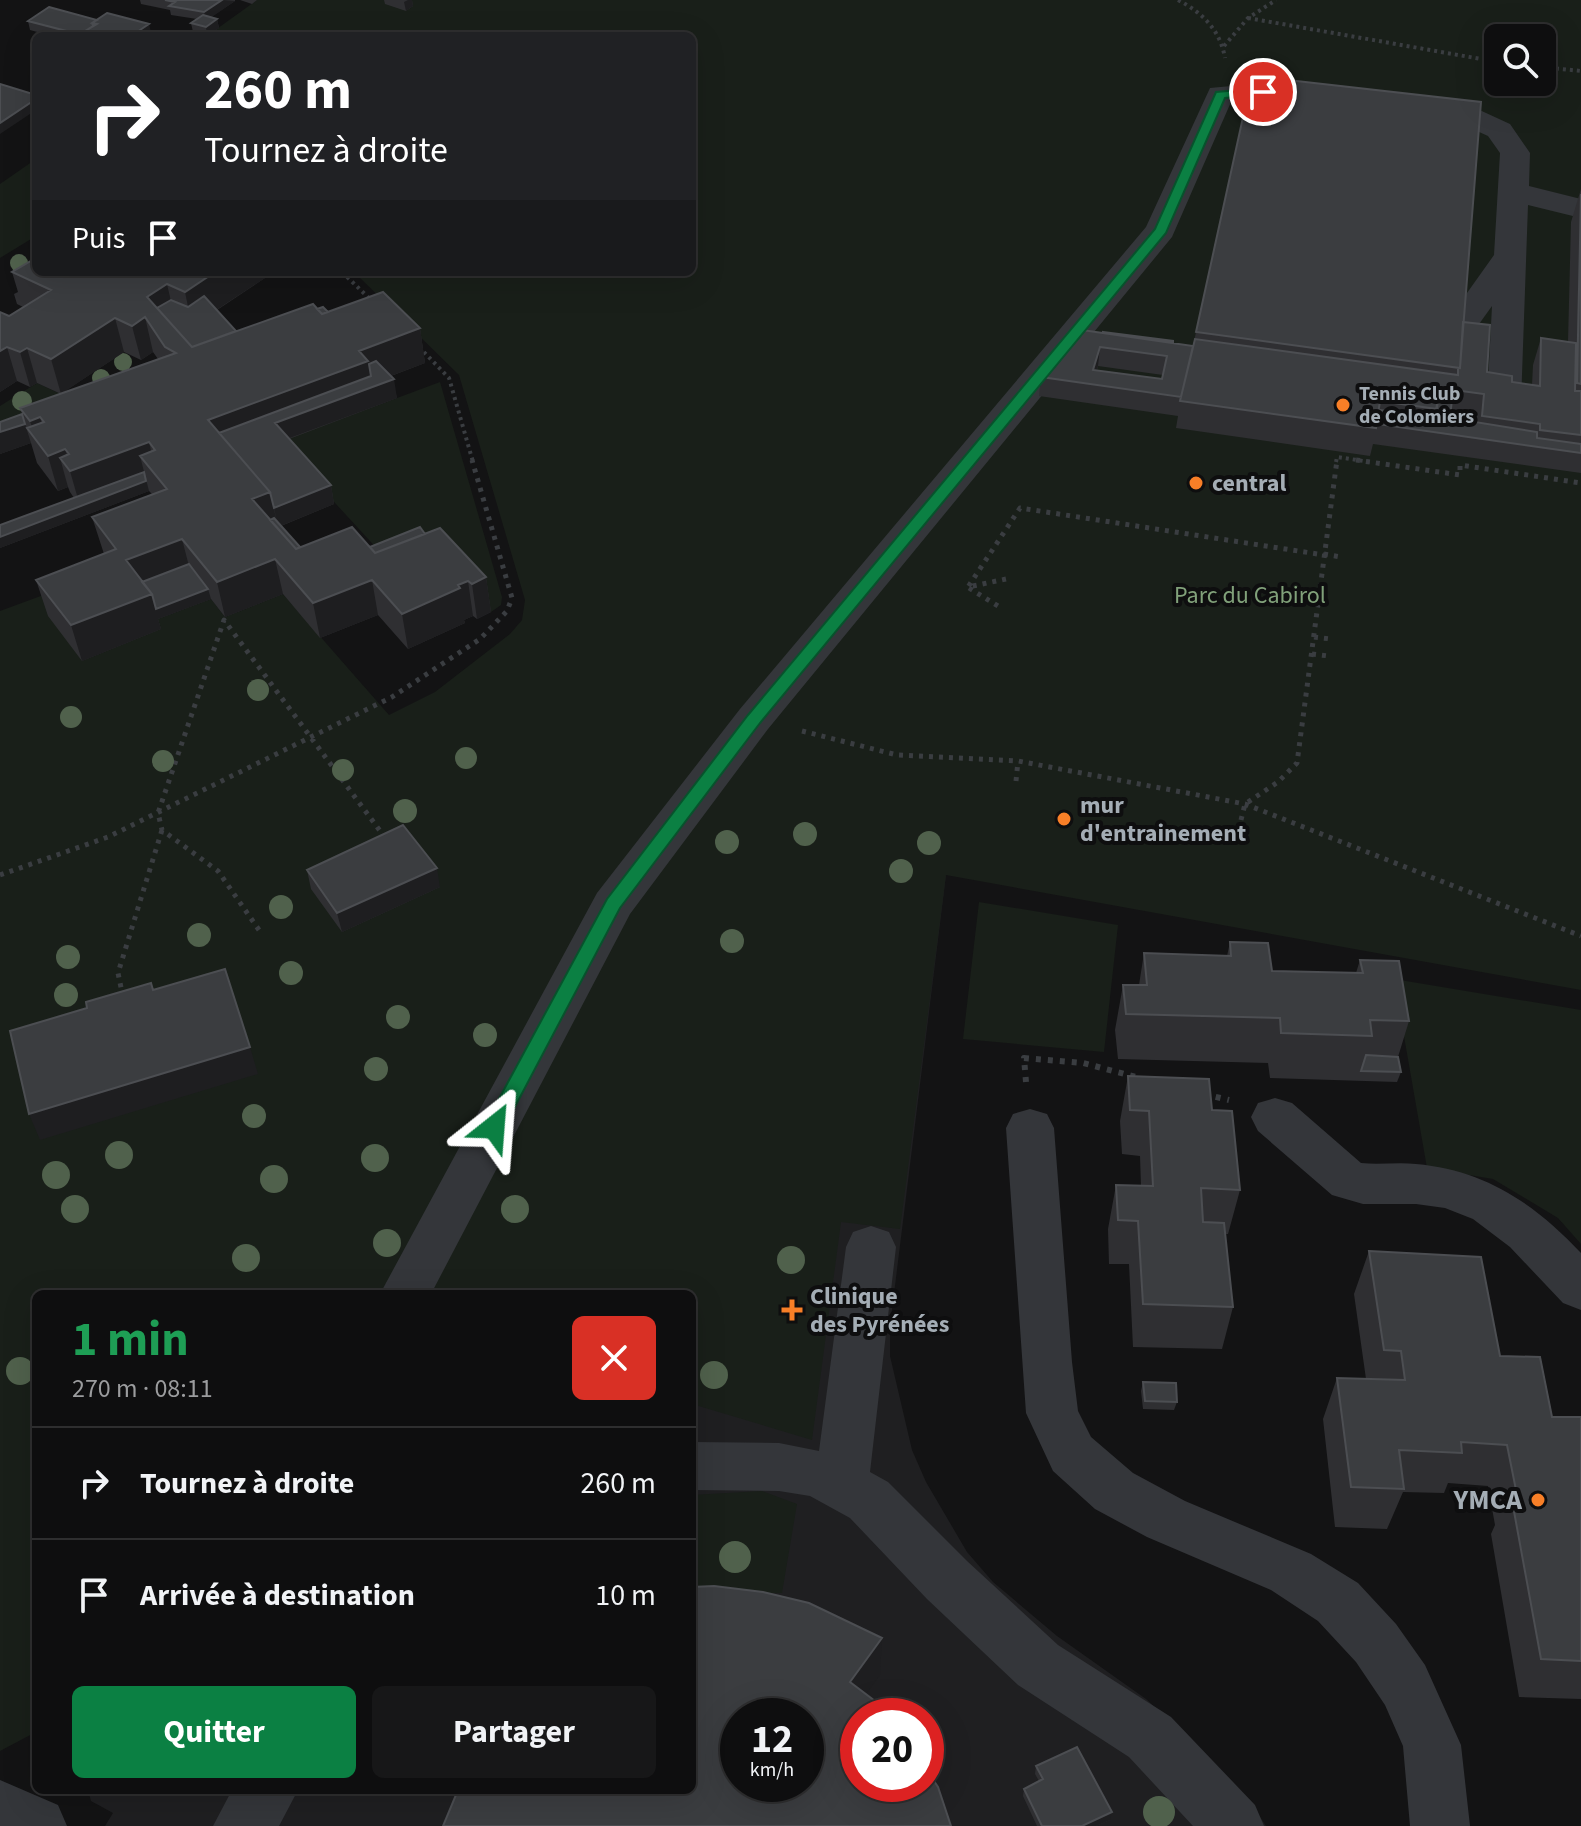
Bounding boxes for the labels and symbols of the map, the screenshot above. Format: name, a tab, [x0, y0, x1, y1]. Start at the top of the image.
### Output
pin	[1229, 58, 1297, 126]
place label: Tennis Club de Colomiers	[1359, 380, 1474, 431]
marker: Tennis Club de Colomiers	[1334, 396, 1352, 414]
place label: central	[1212, 466, 1286, 501]
marker: central	[1187, 474, 1205, 492]
park label: Parc du Cabirol	[1174, 578, 1326, 613]
place label: mur d'entrainement	[1080, 788, 1246, 851]
marker: mur d'entrainement	[1055, 810, 1073, 828]
position arrow	[452, 1085, 536, 1169]
place label: Clinique des Pyrénées	[810, 1279, 949, 1342]
marker: Clinique des Pyrénées	[781, 1299, 803, 1321]
place label: YMCA	[1453, 1480, 1523, 1520]
marker: YMCA	[1529, 1491, 1547, 1509]
speed limit sign: 20	[840, 1698, 944, 1802]

